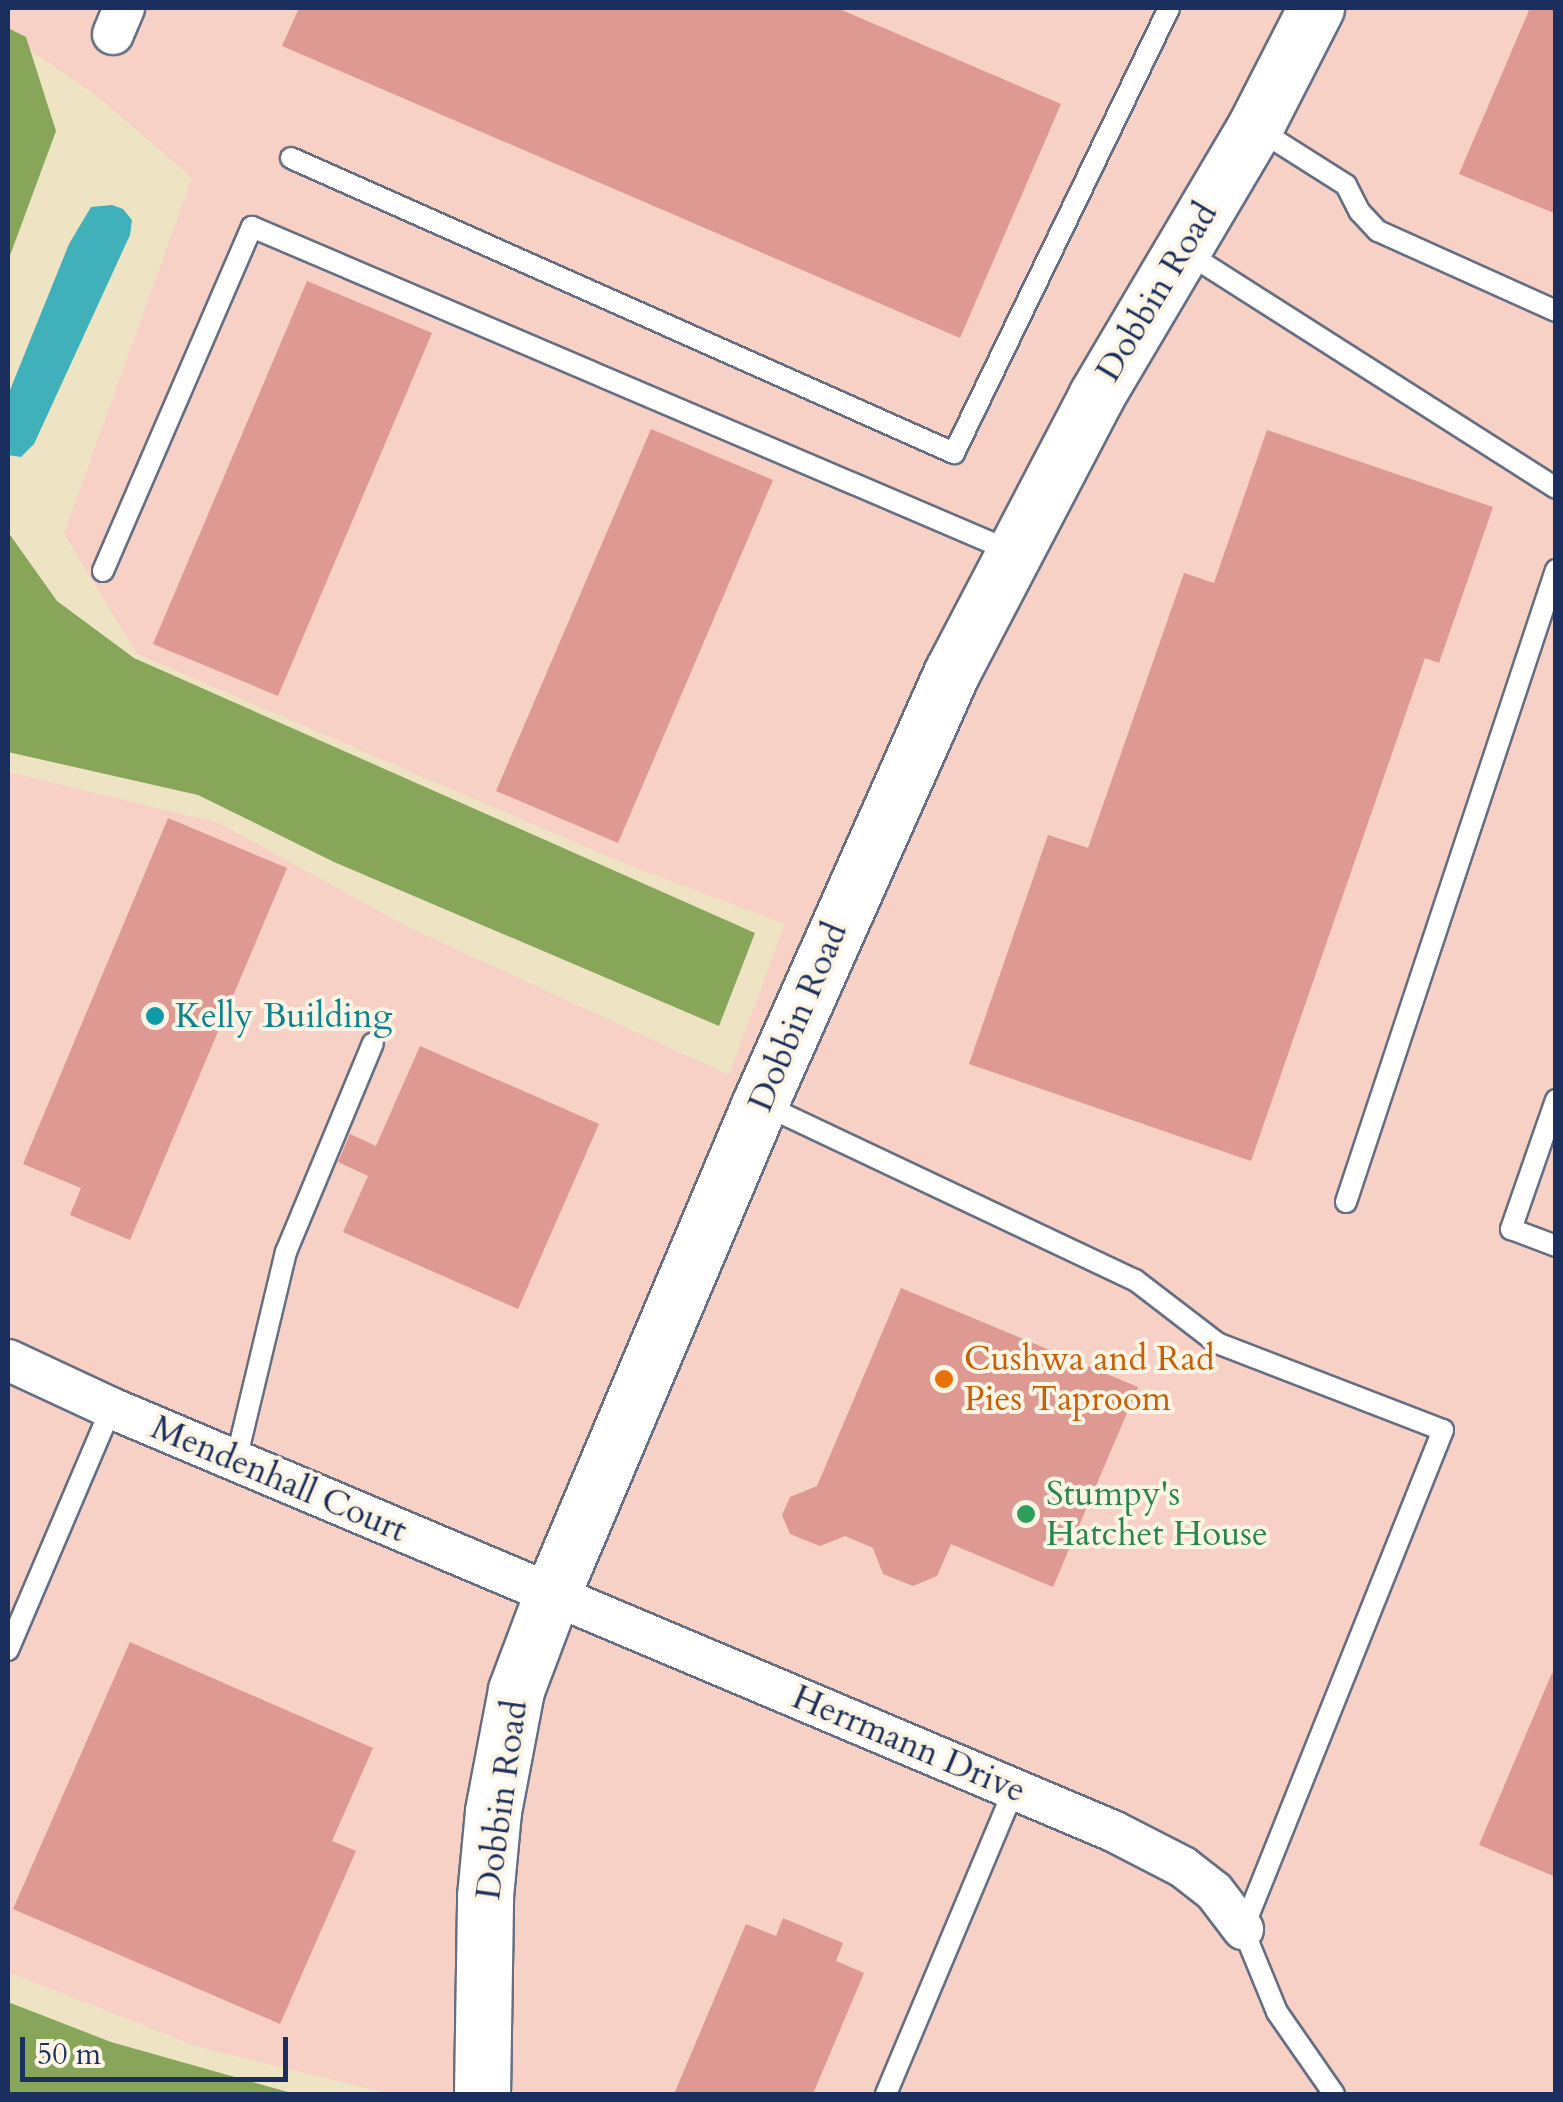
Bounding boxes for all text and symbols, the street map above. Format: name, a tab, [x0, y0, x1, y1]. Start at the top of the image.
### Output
street label: Dobbin Road	[1087, 195, 1227, 389]
street label: Dobbin Road	[739, 916, 857, 1118]
place label: Kelly Building	[175, 995, 392, 1037]
marker: Kelly Building	[144, 1005, 166, 1027]
place label: Cushwa and Rad Pies Taproom	[964, 1338, 1215, 1420]
marker: Cushwa and Rad Pies Taproom	[933, 1368, 955, 1390]
street label: Mendenhall Court	[145, 1406, 413, 1552]
place label: Stumpy's Hatchet House	[1046, 1473, 1268, 1555]
marker: Stumpy's Hatchet House	[1015, 1503, 1037, 1525]
street label: Herrmann Drive	[786, 1676, 1032, 1812]
street label: Dobbin Road	[467, 1698, 537, 1902]
scale bar	[25, 2017, 292, 2079]
text: 50 m	[37, 2034, 101, 2075]

